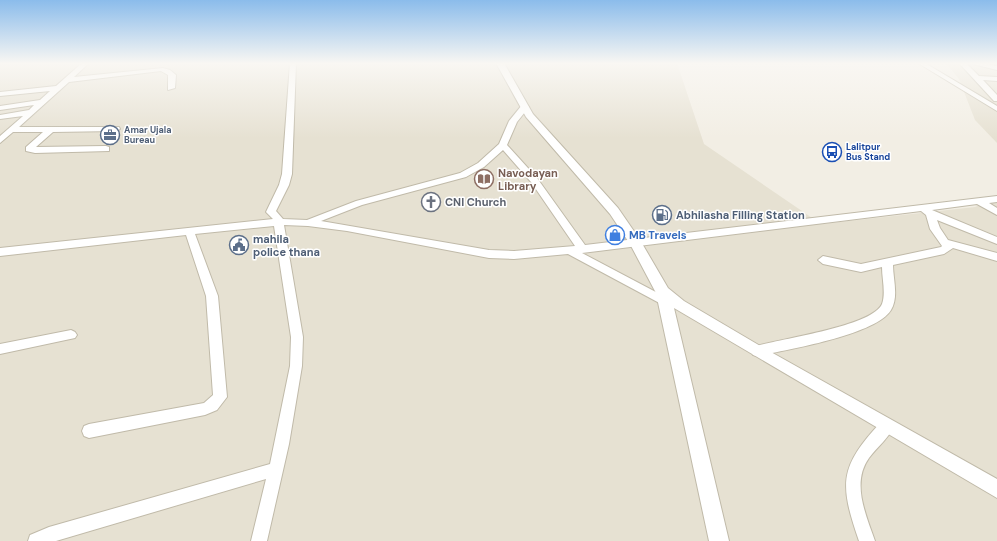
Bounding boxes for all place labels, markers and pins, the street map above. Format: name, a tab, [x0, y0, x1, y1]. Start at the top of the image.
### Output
office icon: Amar Ujala Bureau	[99, 124, 121, 146]
place label: Amar Ujala Bureau	[124, 124, 172, 146]
bus stop icon: Lalitpur Bus Stand	[821, 141, 843, 163]
place label: Lalitpur Bus Stand	[846, 141, 890, 163]
place label: Navodayan Library	[498, 166, 558, 193]
library icon: Navodayan Library	[473, 168, 495, 190]
church icon: CNI Church	[420, 191, 442, 213]
place label: CNI Church	[445, 195, 506, 209]
fuel station icon: Abhilasha Filling Station	[651, 204, 673, 226]
place label: Abhilasha Filling Station	[676, 208, 805, 222]
shop icon: MB Travels	[604, 224, 626, 246]
place label: MB Travels	[629, 228, 687, 242]
place label: mahila police thana	[253, 232, 320, 259]
public building icon: mahila police thana	[228, 234, 250, 256]

